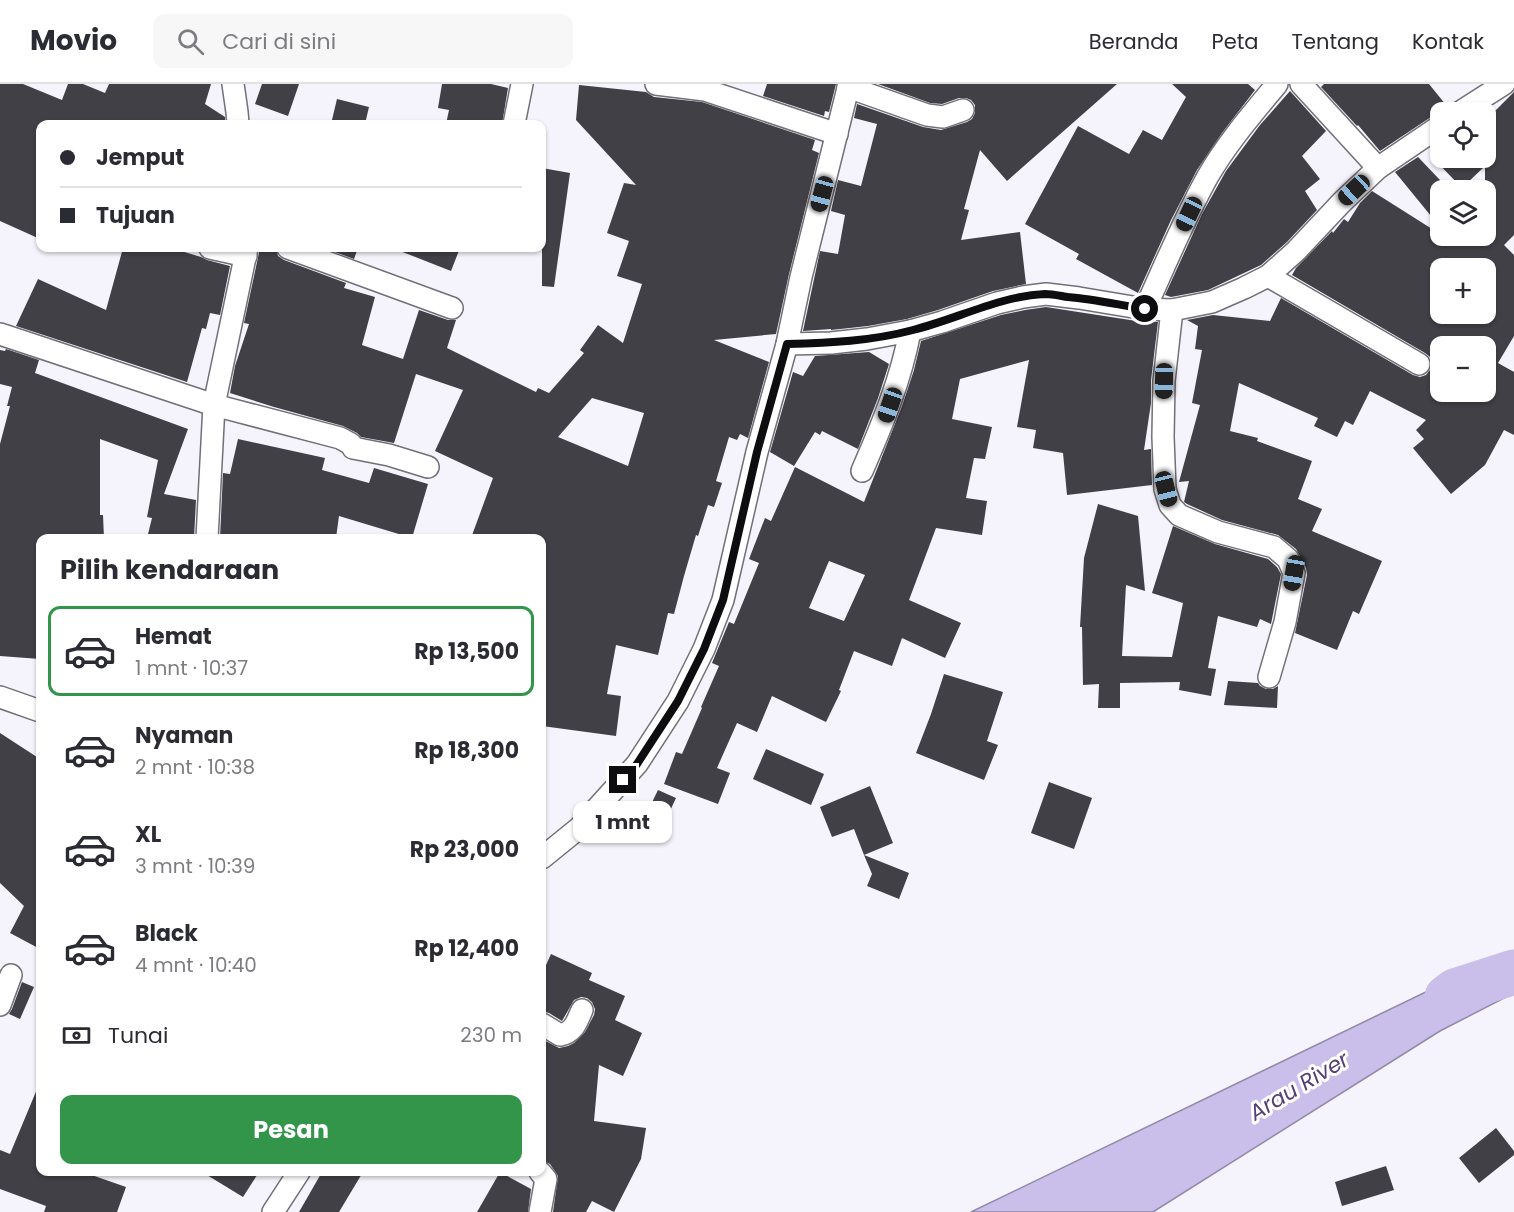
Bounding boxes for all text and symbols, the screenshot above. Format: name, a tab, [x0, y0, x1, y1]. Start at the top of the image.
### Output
search box	[153, 14, 573, 68]
text: Movio	[30, 21, 117, 60]
icon: search	[174, 25, 207, 58]
text: Cari di sini	[222, 26, 336, 57]
text: Beranda	[1089, 27, 1179, 56]
text: Peta	[1212, 27, 1259, 56]
text: Tentang	[1292, 27, 1379, 56]
text: Kontak	[1412, 27, 1484, 56]
map controls	[1430, 102, 1496, 402]
button: locate	[1430, 102, 1496, 168]
text: Jemput	[96, 142, 184, 173]
car	[1335, 171, 1373, 209]
car	[809, 174, 835, 214]
button: layers	[1430, 180, 1496, 246]
car	[1173, 194, 1205, 234]
text: Tujuan	[96, 200, 175, 231]
button: +	[1430, 258, 1496, 324]
route start	[1131, 295, 1158, 322]
button: −	[1430, 336, 1496, 402]
car	[1155, 363, 1173, 399]
car	[876, 385, 904, 425]
car	[1153, 469, 1179, 509]
text: Pilih kendaraan	[60, 551, 279, 588]
car	[1282, 554, 1306, 592]
text: Hemat	[135, 621, 212, 652]
icon: car	[63, 624, 117, 678]
text: Rp 13,500	[414, 636, 519, 667]
text: 1 mnt · 10:37	[135, 654, 248, 682]
text: Nyaman	[135, 720, 233, 751]
icon: car	[63, 723, 117, 777]
text: Rp 18,300	[414, 735, 519, 766]
text: 2 mnt · 10:38	[135, 753, 255, 781]
route end	[609, 766, 636, 793]
callout: 1 mnt	[574, 801, 672, 843]
text: 1 mnt	[595, 808, 650, 836]
text: XL	[135, 819, 161, 850]
icon: car	[63, 822, 117, 876]
text: Rp 23,000	[410, 834, 519, 865]
text: 3 mnt · 10:39	[135, 852, 255, 880]
text: Black	[135, 918, 198, 949]
icon: car	[63, 921, 117, 975]
text: Rp 12,400	[414, 933, 519, 964]
text: 4 mnt · 10:40	[135, 951, 257, 979]
icon: cash	[60, 1019, 93, 1052]
text: Tunai	[108, 1020, 168, 1051]
text: 230 m	[460, 1021, 522, 1049]
water label: Arau River	[1242, 1044, 1355, 1129]
button: Pesan	[60, 1095, 522, 1164]

